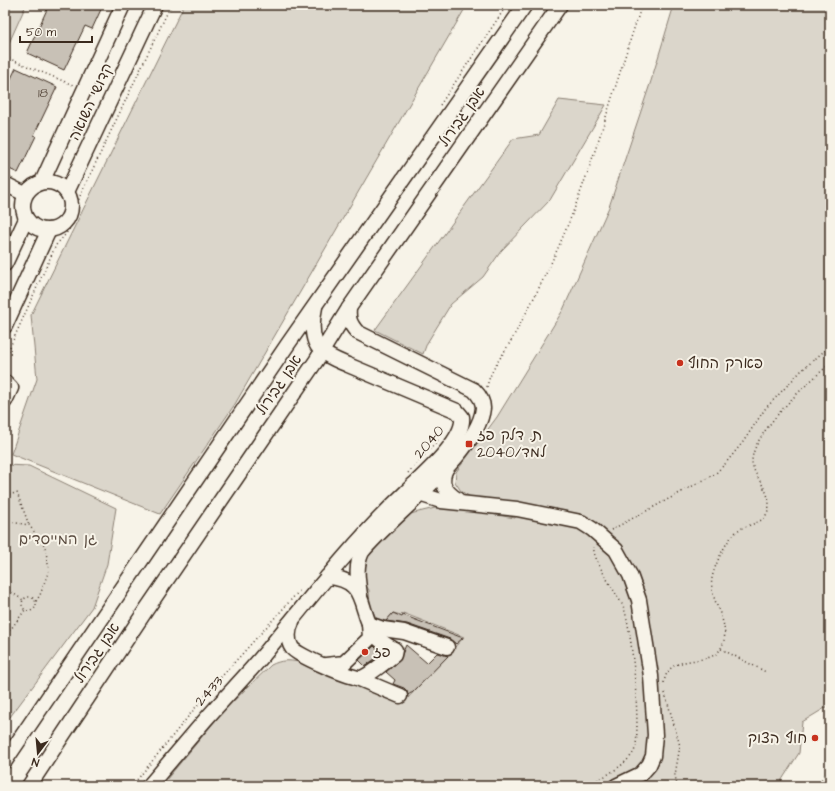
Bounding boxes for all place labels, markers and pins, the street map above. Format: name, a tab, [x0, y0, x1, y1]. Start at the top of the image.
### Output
place label: פארק החוף	[688, 353, 763, 374]
marker: פארק החוף	[675, 358, 685, 368]
place label: ת. דלק פז למד/2040	[477, 425, 547, 463]
marker: ת. דלק פז למד/2040	[464, 439, 474, 449]
place label: פז	[373, 642, 391, 663]
marker: פז	[360, 647, 370, 657]
place label: חוף הצוק	[748, 728, 807, 749]
marker: חוף הצוק	[810, 733, 820, 743]

